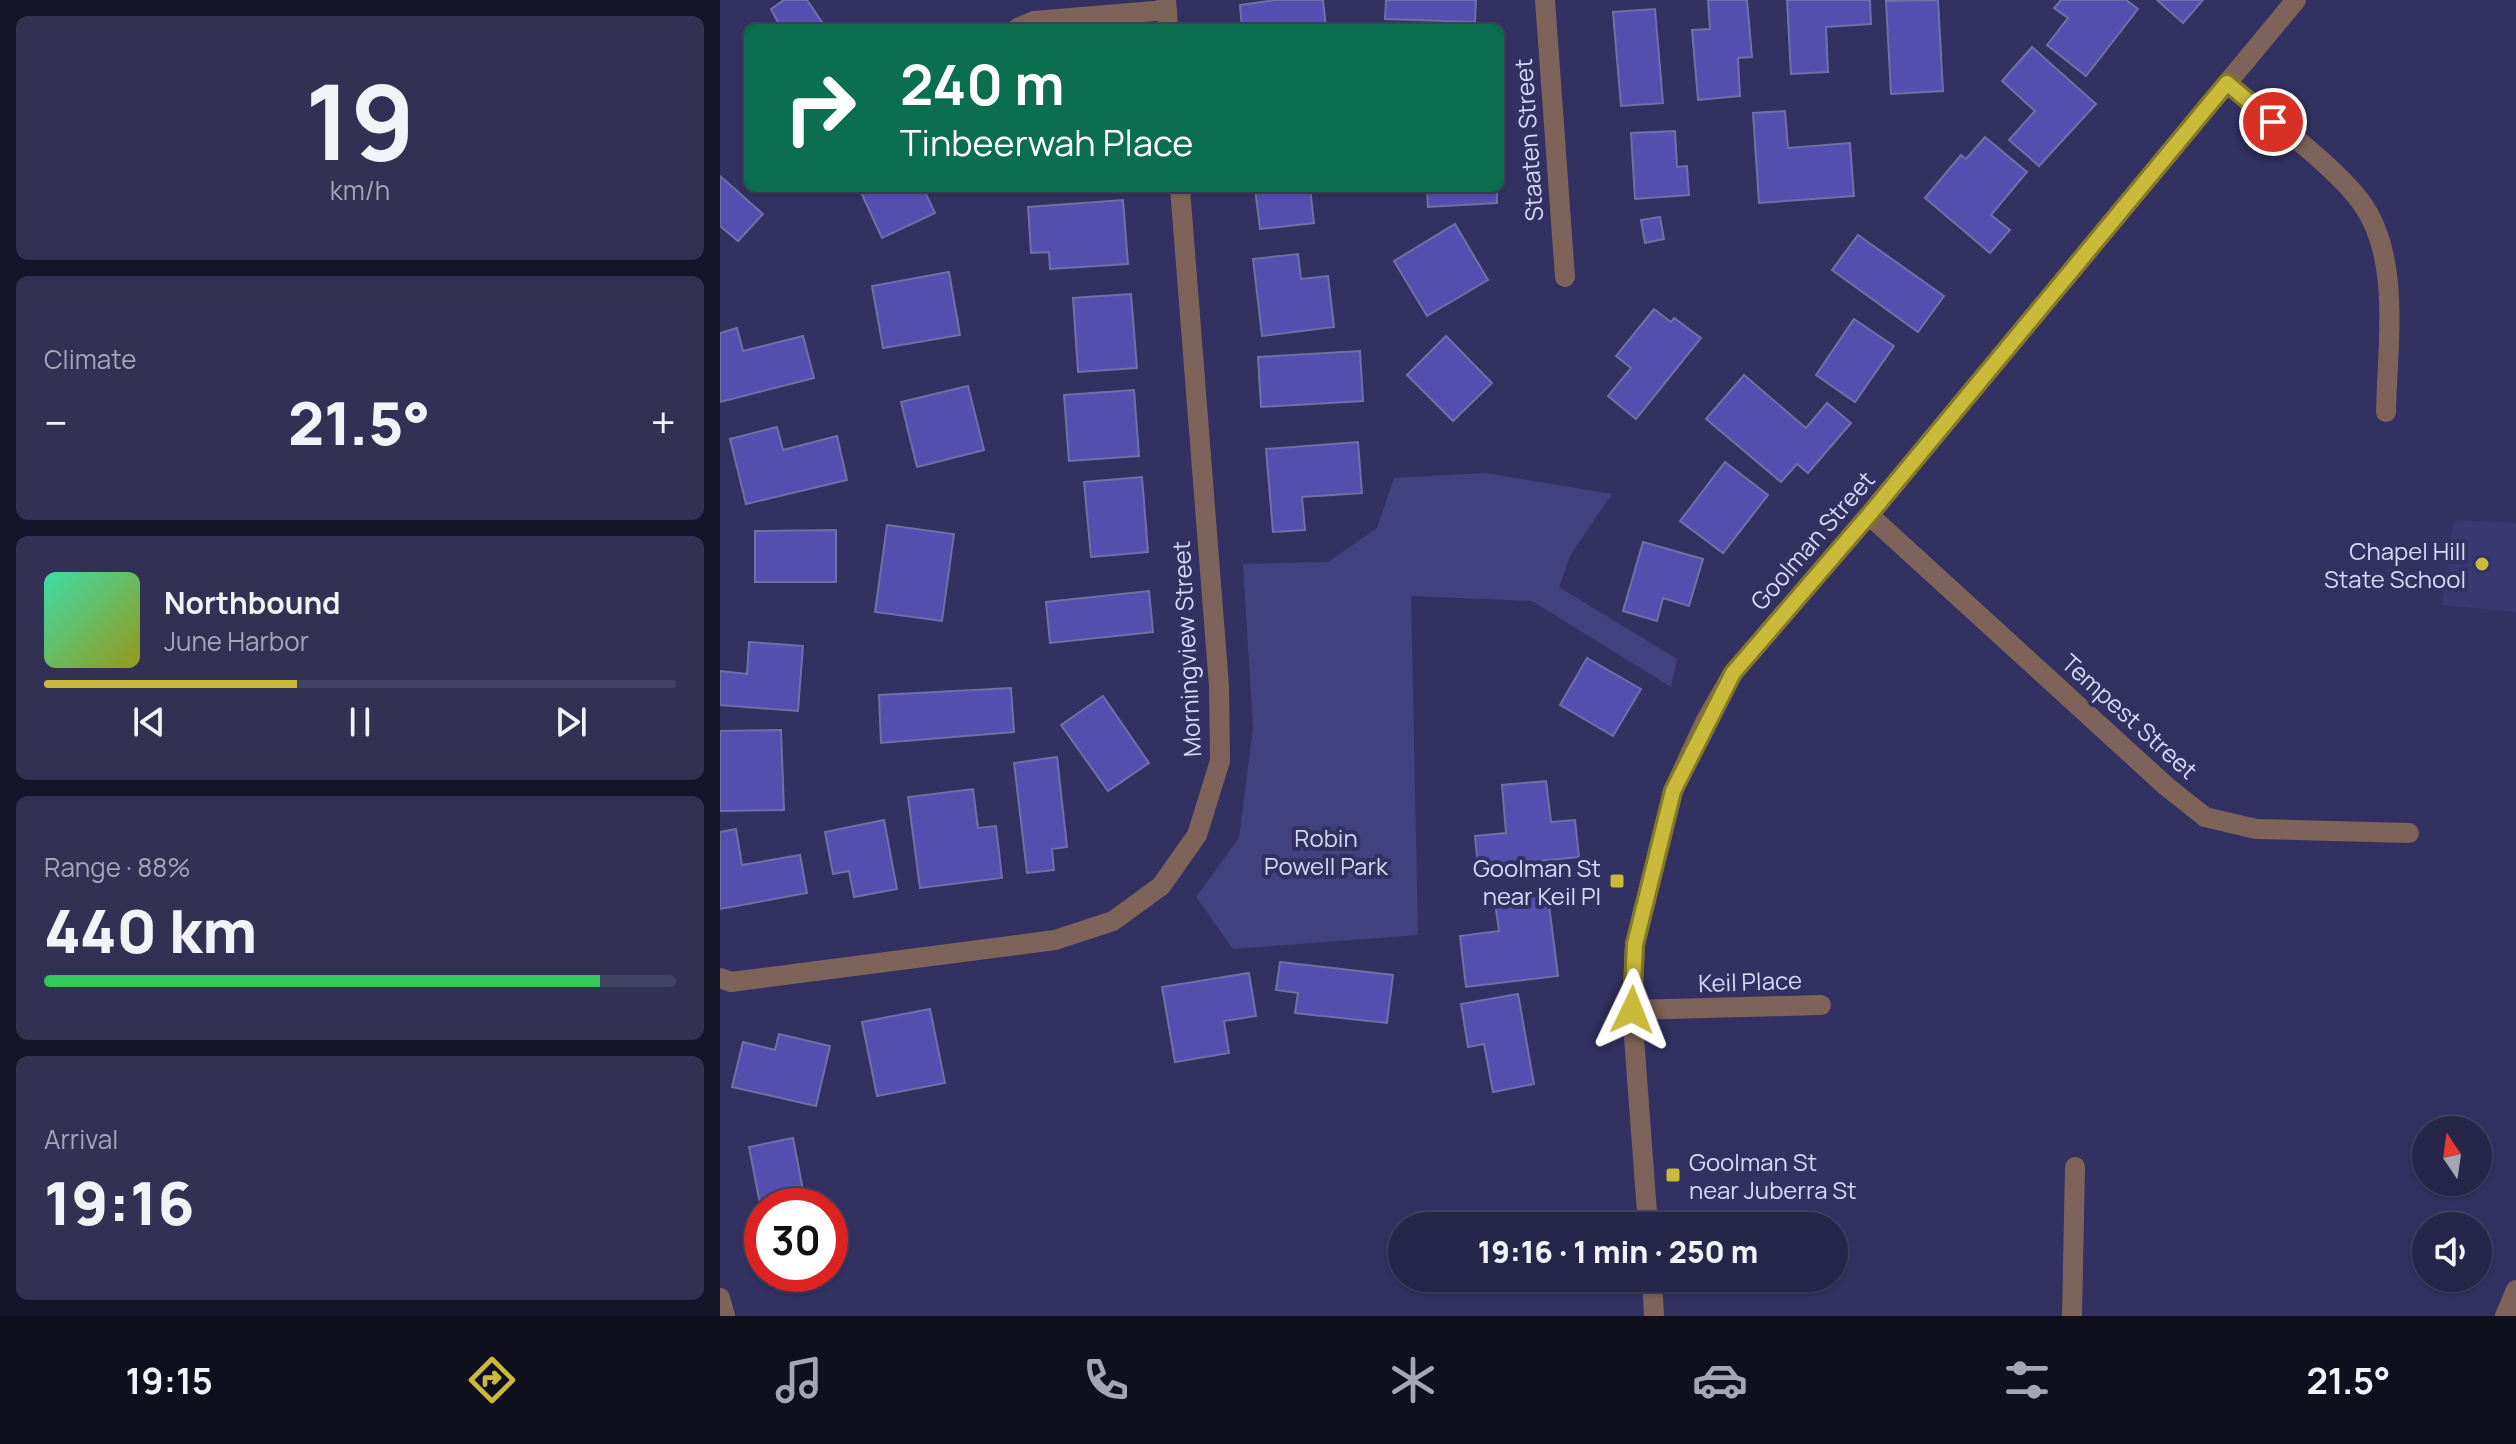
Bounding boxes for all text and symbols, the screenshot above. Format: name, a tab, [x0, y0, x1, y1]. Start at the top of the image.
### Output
text: 240 m	[900, 45, 1065, 122]
text: 19	[305, 49, 415, 191]
icon: right	[768, 56, 872, 160]
street label: Staaten Street	[1506, 57, 1550, 223]
pin	[2239, 88, 2307, 156]
icon: arrive	[2251, 100, 2295, 144]
text: Tinbeerwah Place	[900, 118, 1193, 167]
text: km/h	[330, 172, 390, 208]
text: Climate	[44, 341, 136, 377]
text: 21.5°	[288, 381, 431, 463]
text: −	[44, 392, 68, 452]
text: +	[651, 392, 676, 452]
street label: Goolman Street	[1742, 463, 1882, 617]
place label: Chapel Hill State School	[2324, 534, 2466, 595]
street label: Morningview Street	[1164, 540, 1208, 758]
marker: Chapel Hill State School	[2473, 555, 2491, 573]
text: Northbound	[164, 582, 341, 623]
text: June Harbor	[164, 623, 309, 659]
street label: Tempest Street	[2055, 646, 2205, 786]
icon: previous	[127, 700, 171, 744]
icon: pause	[338, 700, 382, 744]
icon: next	[549, 700, 593, 744]
park label: Robin Powell Park	[1264, 821, 1389, 882]
text: Range · 88%	[44, 849, 191, 885]
place label: Goolman St near Keil Pl	[1473, 851, 1601, 912]
marker: Goolman St near Keil Pl	[1608, 872, 1626, 890]
text: 440 km	[44, 889, 257, 971]
street label: Keil Place	[1698, 963, 1802, 999]
position arrow	[1590, 968, 1674, 1052]
north arrow	[2412, 1116, 2492, 1196]
map controls	[2412, 1116, 2492, 1292]
text: Arrival	[44, 1121, 118, 1157]
place label: Goolman St near Juberra St	[1689, 1145, 1857, 1206]
text: 19:16	[44, 1161, 195, 1243]
marker: Goolman St near Juberra St	[1664, 1166, 1682, 1184]
speed limit sign: 30	[744, 1188, 848, 1292]
button: sound	[2412, 1212, 2492, 1292]
text: 19:16 · 1 min · 250 m	[1478, 1231, 1758, 1272]
icon: directions	[464, 1352, 520, 1408]
icon: music	[771, 1352, 827, 1408]
icon: phone	[1078, 1352, 1134, 1408]
icon: climate	[1385, 1352, 1441, 1408]
icon: car	[1692, 1352, 1748, 1408]
icon: filters	[1999, 1352, 2055, 1408]
text: 19:15	[126, 1356, 213, 1405]
text: 21.5°	[2306, 1356, 2390, 1405]

